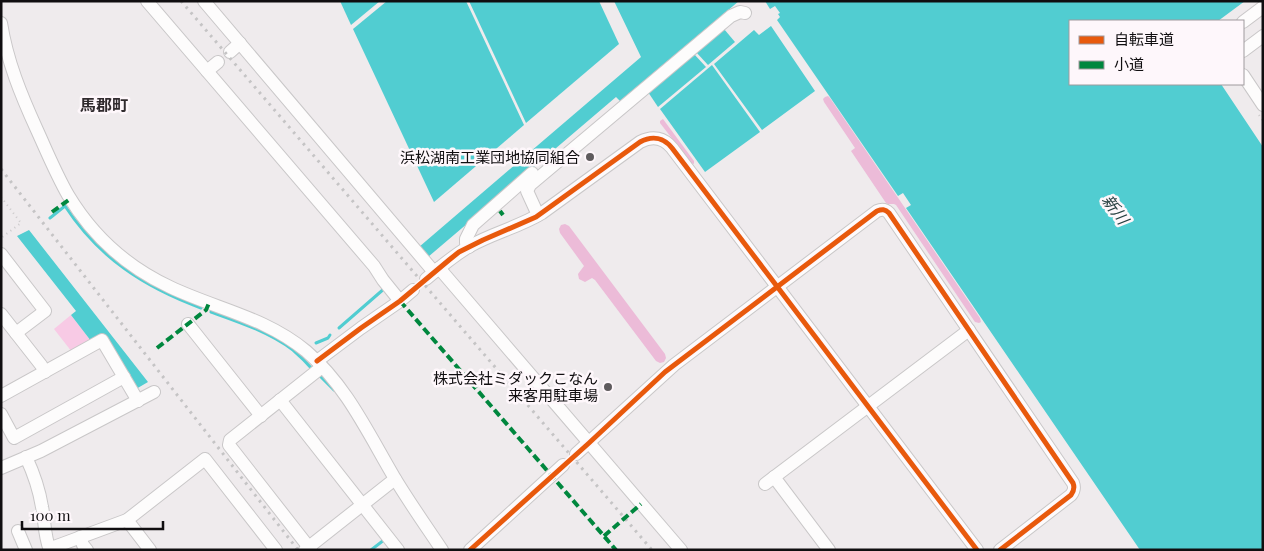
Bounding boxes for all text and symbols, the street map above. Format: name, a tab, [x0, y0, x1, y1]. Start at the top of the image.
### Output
legend	[1069, 20, 1244, 85]
text: 自転車道	[1114, 29, 1174, 49]
text: 小道	[1114, 54, 1144, 74]
district label: 馬郡町	[80, 94, 128, 115]
place label: 浜松湖南工業団地協同組合	[400, 147, 580, 167]
marker: 浜松湖南工業団地協同組合	[584, 151, 596, 163]
water label: 新川	[1098, 190, 1135, 230]
place label: 株式会社ミダックこなん 来客用駐車場	[433, 368, 598, 405]
marker: 株式会社ミダックこなん 来客用駐車場	[602, 381, 614, 393]
scale bar	[22, 498, 164, 530]
text: 100 m	[30, 505, 71, 525]

